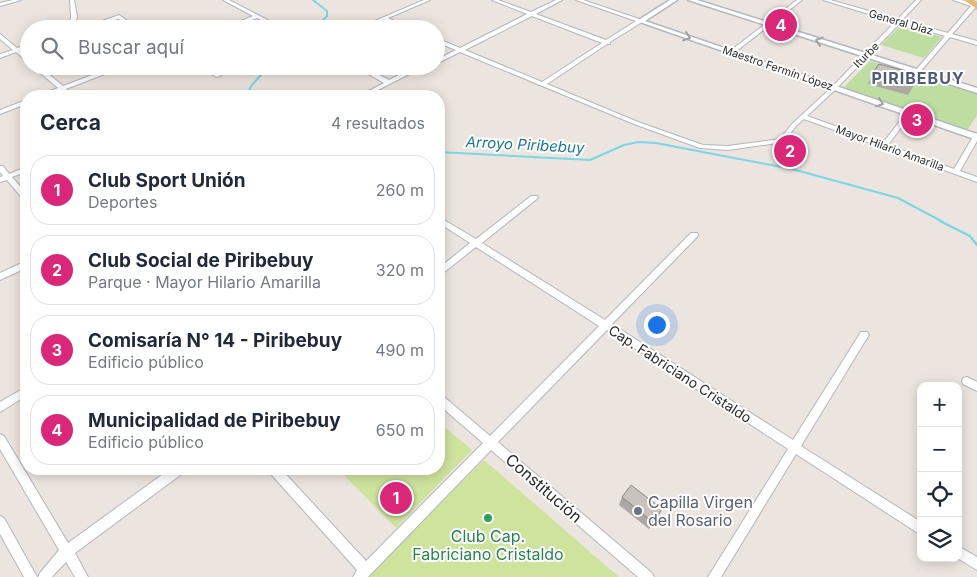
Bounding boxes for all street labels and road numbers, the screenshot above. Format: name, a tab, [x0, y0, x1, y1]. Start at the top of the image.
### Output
street label: General Díaz	[867, 6, 935, 38]
street label: Iturbe	[850, 39, 882, 71]
street label: Maestro Fermín López	[721, 42, 835, 94]
street label: Mayor Hilario Amarilla	[834, 122, 946, 174]
street label: Cap. Fabriciano Cristaldo	[606, 321, 755, 426]
street label: Constitución	[502, 449, 586, 527]

